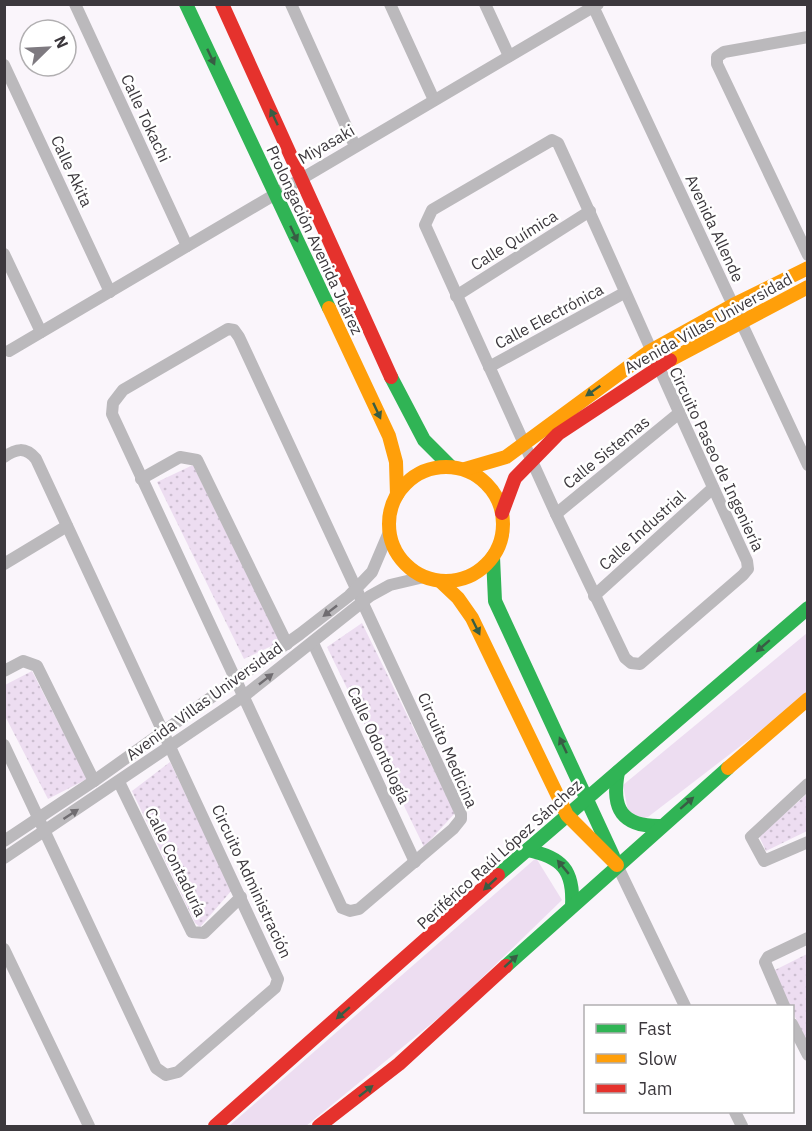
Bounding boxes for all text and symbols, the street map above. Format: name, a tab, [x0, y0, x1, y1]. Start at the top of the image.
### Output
north arrow	[18, 18, 78, 78]
text: N	[50, 33, 73, 51]
one-way arrow	[207, 49, 216, 66]
street label: Calle Tokachi	[117, 71, 175, 165]
one-way arrow	[268, 108, 278, 126]
street label: Miyasaki	[294, 120, 358, 168]
street label: Calle Akita	[47, 132, 97, 210]
street label: Prolongación Avenida Juárez	[262, 142, 368, 338]
street label: Avenida Allende	[681, 171, 749, 285]
street label: Calle Química	[467, 205, 562, 275]
one-way arrow	[290, 225, 300, 243]
street label: Avenida Villas Universidad	[621, 268, 795, 378]
street label: Calle Electrónica	[491, 279, 607, 353]
street label: Circuito Paseo de Ingeniería	[665, 364, 769, 555]
one-way arrow	[585, 385, 601, 396]
one-way arrow	[372, 402, 381, 419]
street label: Calle Sistemas	[559, 411, 653, 493]
street label: Calle Industrial	[595, 486, 689, 574]
one-way arrow	[323, 604, 338, 616]
one-way arrow	[472, 618, 481, 635]
street label: Avenida Villas Universidad	[122, 637, 286, 765]
one-way arrow	[756, 639, 771, 652]
one-way arrow	[258, 673, 274, 686]
street label: Calle Odontología	[343, 683, 415, 807]
street label: Circuito Medicina	[414, 689, 483, 811]
one-way arrow	[558, 736, 567, 753]
street label: Periférico Raúl López Sánchez	[413, 775, 585, 933]
one-way arrow	[680, 796, 695, 810]
street label: Circuito Administración	[208, 801, 296, 961]
street label: Calle Contaduría	[141, 804, 211, 920]
one-way arrow	[63, 809, 79, 820]
one-way arrow	[556, 859, 569, 875]
one-way arrow	[483, 877, 497, 891]
one-way arrow	[504, 954, 519, 968]
legend	[584, 1005, 794, 1113]
one-way arrow	[336, 1006, 351, 1019]
text: Fast	[638, 1017, 672, 1040]
text: Slow	[638, 1047, 677, 1070]
text: Jam	[638, 1077, 673, 1100]
one-way arrow	[358, 1085, 373, 1097]

